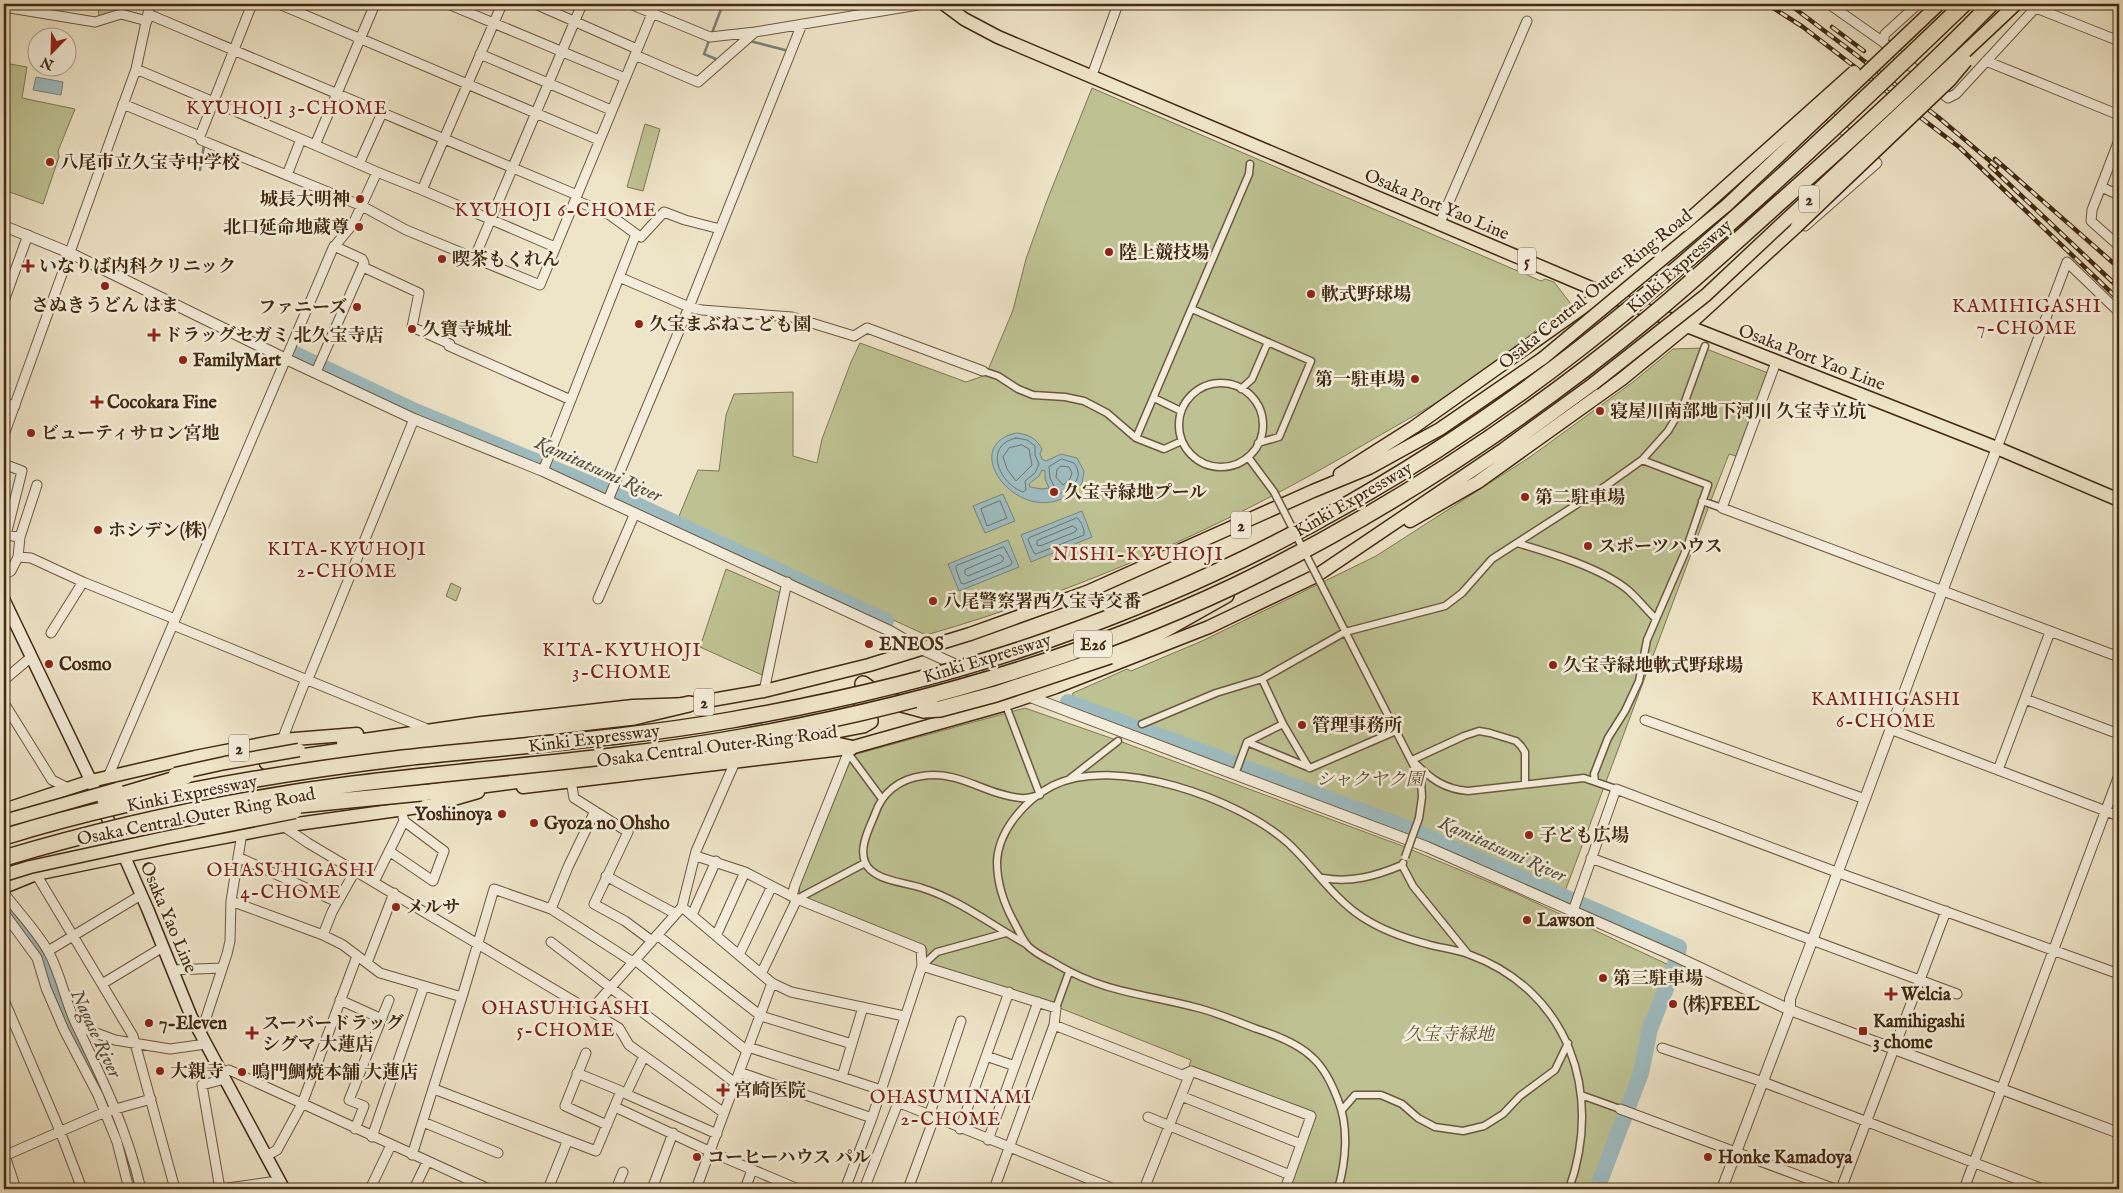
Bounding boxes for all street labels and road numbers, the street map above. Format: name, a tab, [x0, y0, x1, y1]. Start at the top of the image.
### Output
street label: Osaka Port Yao Line	[1360, 164, 1512, 246]
road number: 2	[1799, 185, 1819, 212]
street label: Osaka Central Outer Ring Road	[1495, 205, 1698, 375]
street label: Kinki Expressway	[1622, 215, 1738, 319]
road number: 5	[1518, 248, 1536, 274]
street label: Osaka Port Yao Line	[1735, 320, 1888, 397]
street label: Kinki Expressway	[1291, 457, 1417, 543]
road number: 2	[1231, 512, 1251, 538]
street label: Kinki Expressway	[921, 629, 1054, 690]
road number: E26	[1074, 630, 1112, 658]
road number: 2	[694, 689, 714, 716]
street label: Kinki Expressway	[527, 720, 661, 759]
street label: Osaka Central Outer Ring Road	[596, 721, 839, 774]
road number: 2	[229, 734, 249, 761]
street label: Kinki Expressway	[125, 771, 260, 818]
street label: Osaka Central Outer Ring Road	[75, 783, 318, 852]
street label: Osaka Yao Line	[134, 858, 201, 977]

